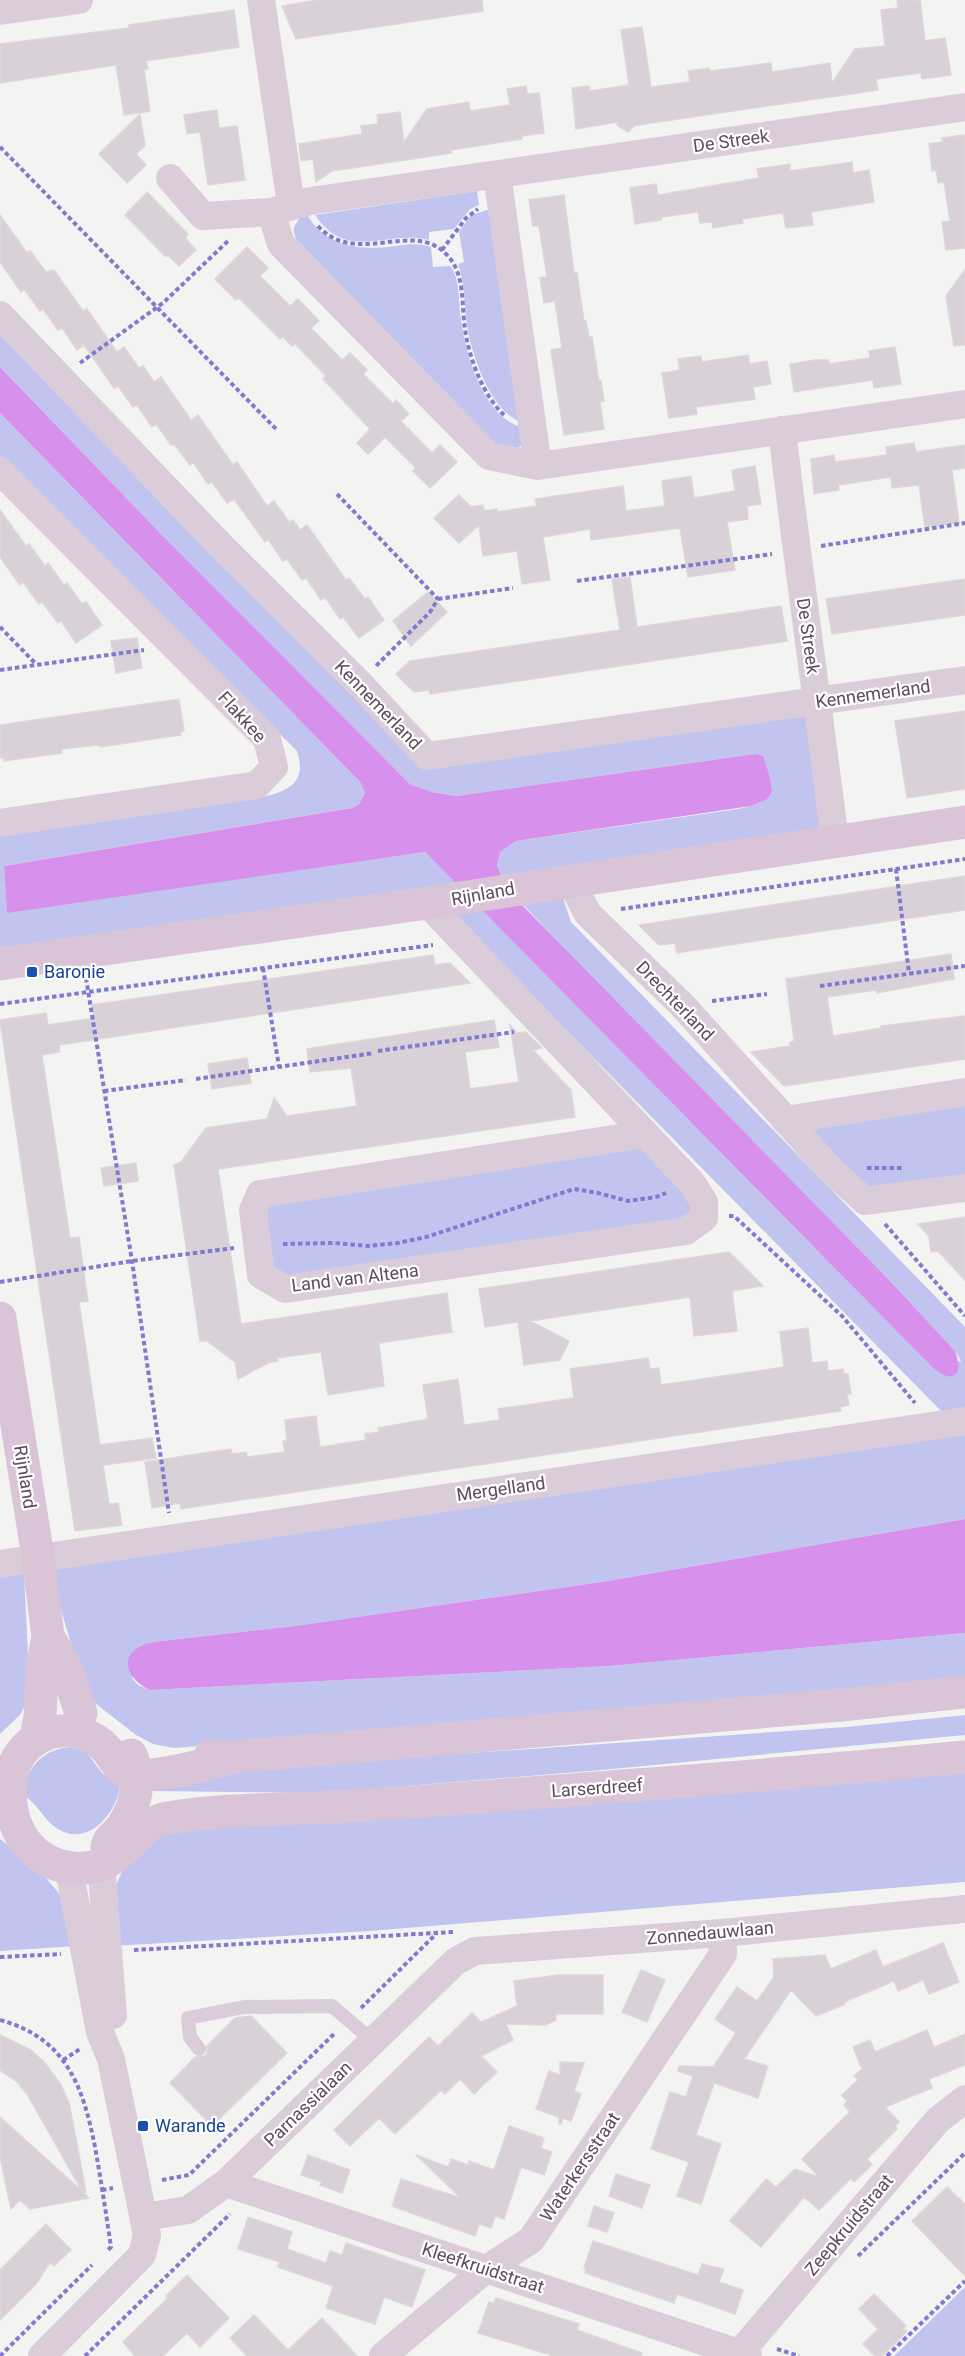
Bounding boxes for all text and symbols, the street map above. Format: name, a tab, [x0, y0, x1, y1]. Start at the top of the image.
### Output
street label: De Streek	[692, 125, 771, 156]
street label: De Streek	[793, 597, 824, 676]
street label: Kennemerland	[331, 656, 426, 754]
street label: Kennemerland	[814, 675, 932, 712]
street label: Flakkee	[214, 687, 271, 746]
street label: Rijnland	[450, 878, 516, 909]
street label: Drechterland	[632, 957, 718, 1045]
place label: Baronie	[44, 961, 105, 982]
marker: Baronie	[25, 965, 39, 979]
street label: Land van Altena	[290, 1259, 420, 1296]
street label: Rijnland	[10, 1444, 41, 1510]
street label: Mergelland	[455, 1472, 547, 1505]
street label: Larserdreef	[550, 1774, 644, 1801]
street label: Zonnedauwlaan	[645, 1916, 774, 1949]
street label: Parnassialaan	[260, 2057, 356, 2151]
street label: Waterkersstraat	[535, 2108, 624, 2225]
place label: Warande	[155, 2115, 226, 2136]
marker: Warande	[136, 2119, 150, 2133]
street label: Zeepkruidstraat	[800, 2170, 897, 2280]
street label: Kleefkruidstraat	[419, 2238, 547, 2297]

